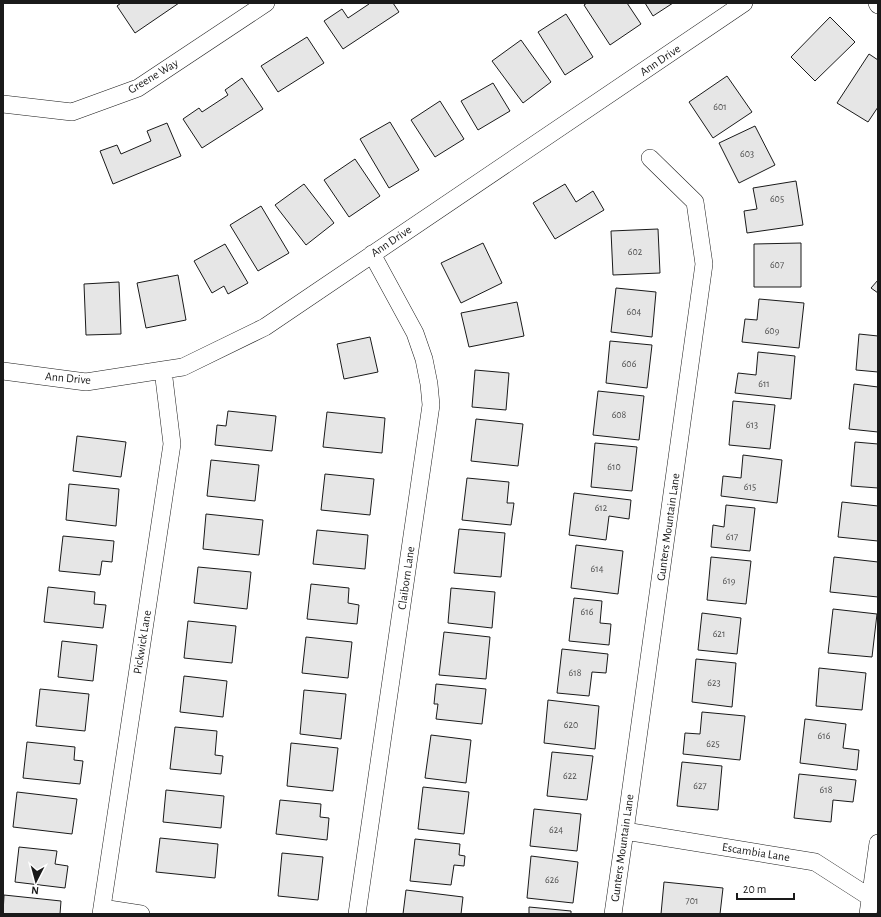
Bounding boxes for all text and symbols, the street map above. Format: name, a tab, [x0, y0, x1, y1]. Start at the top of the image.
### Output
street label: Ann Drive	[638, 42, 682, 78]
street label: Greene Way	[126, 56, 181, 96]
house number: 601	[713, 102, 727, 112]
house number: 603	[740, 149, 754, 159]
house number: 605	[770, 194, 784, 204]
street label: Ann Drive	[369, 223, 413, 259]
house number: 602	[628, 247, 643, 257]
house number: 607	[770, 260, 784, 270]
house number: 604	[627, 307, 642, 317]
house number: 609	[765, 326, 780, 336]
house number: 606	[622, 359, 637, 369]
street label: Ann Drive	[45, 370, 91, 386]
house number: 611	[758, 379, 770, 389]
house number: 608	[612, 410, 627, 420]
house number: 613	[746, 420, 758, 430]
house number: 610	[607, 462, 621, 472]
street label: Gunters Mountain Lane	[655, 472, 681, 582]
house number: 615	[744, 482, 756, 492]
house number: 612	[595, 503, 608, 513]
house number: 617	[726, 532, 738, 542]
street label: Claiborn Lane	[396, 546, 416, 610]
house number: 614	[591, 564, 604, 574]
house number: 619	[723, 576, 736, 586]
house number: 616	[581, 607, 594, 617]
street label: Pickwick Lane	[131, 609, 153, 675]
house number: 621	[713, 629, 725, 639]
house number: 618	[569, 668, 582, 678]
house number: 623	[707, 678, 721, 688]
house number: 620	[564, 720, 578, 730]
house number: 616	[818, 731, 831, 741]
house number: 625	[706, 739, 720, 749]
house number: 622	[563, 771, 577, 781]
house number: 627	[693, 781, 707, 791]
house number: 618	[820, 785, 833, 795]
street label: Gunters Mountain Lane	[609, 793, 635, 903]
house number: 624	[549, 825, 563, 835]
street label: Escambia Lane	[721, 841, 791, 863]
north arrow	[16, 861, 56, 901]
house number: 626	[545, 875, 559, 885]
scale bar	[737, 875, 794, 901]
text: 20 m	[743, 883, 766, 895]
text: N	[31, 885, 39, 896]
house number: 701	[686, 896, 698, 906]

